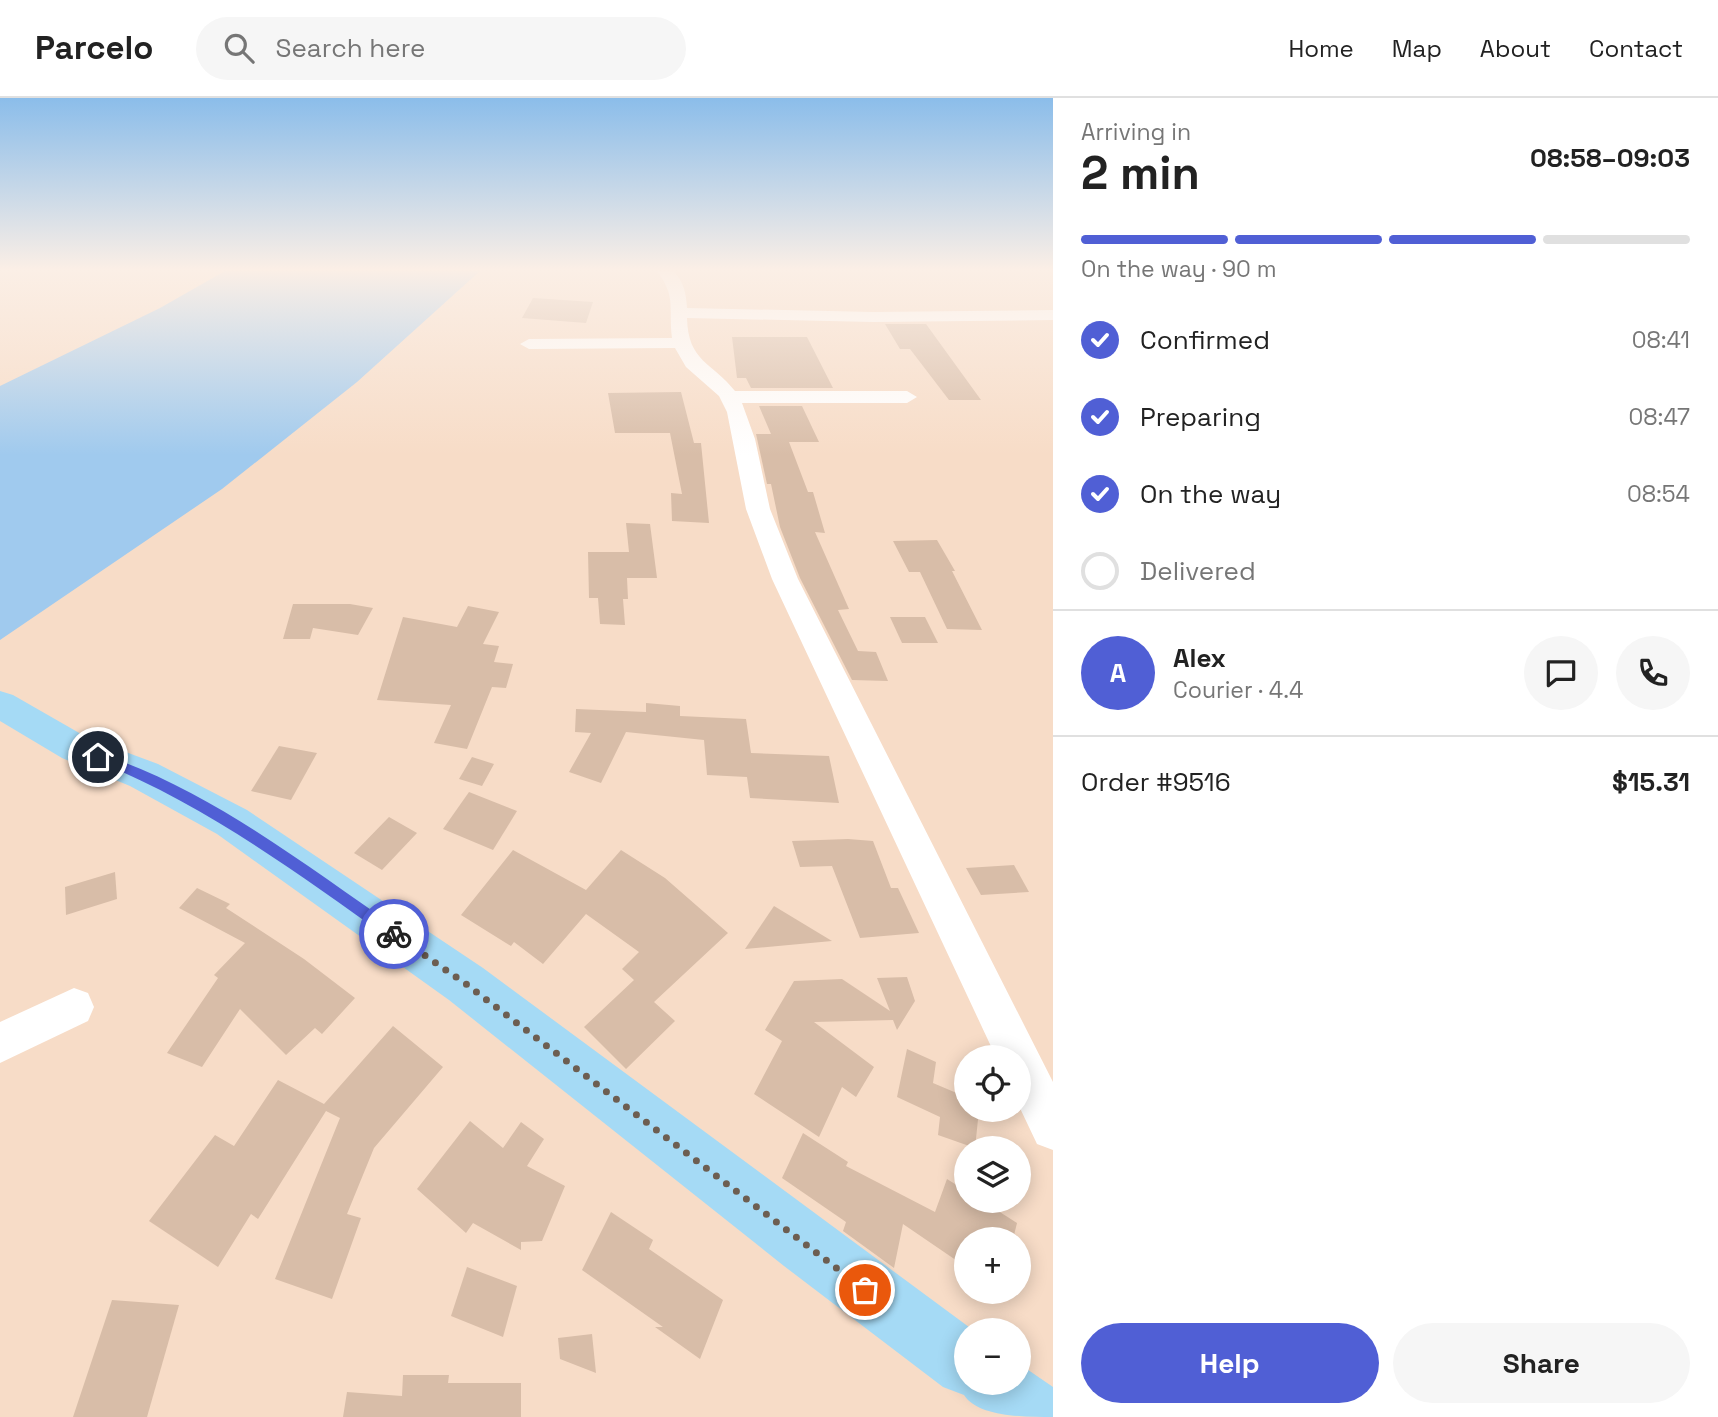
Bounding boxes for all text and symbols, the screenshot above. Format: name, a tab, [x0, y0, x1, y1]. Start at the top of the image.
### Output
search box	[196, 17, 686, 80]
text: Parcelo	[35, 27, 154, 69]
icon: search	[220, 29, 258, 67]
text: Search here	[276, 31, 425, 65]
text: Home	[1288, 33, 1354, 64]
text: Map	[1392, 33, 1442, 64]
text: About	[1480, 33, 1551, 64]
text: Contact	[1589, 33, 1683, 64]
text: Arriving in	[1081, 117, 1191, 147]
text: 08:58–09:03	[1530, 141, 1690, 175]
text: 2 min	[1081, 144, 1200, 202]
text: On the way · 90 m	[1081, 254, 1276, 284]
icon: check	[1081, 321, 1119, 359]
text: Confirmed	[1140, 323, 1270, 357]
text: 08:41	[1632, 325, 1690, 355]
icon: check	[1081, 398, 1119, 436]
text: Preparing	[1140, 400, 1261, 434]
text: 08:47	[1628, 402, 1690, 432]
icon: check	[1081, 475, 1119, 513]
text: On the way	[1140, 477, 1281, 511]
text: 08:54	[1627, 479, 1690, 509]
text: Delivered	[1140, 554, 1256, 588]
button: chat	[1524, 636, 1598, 710]
button: phone	[1616, 636, 1690, 710]
text: Alex	[1173, 641, 1226, 675]
text: A	[1110, 656, 1126, 690]
text: Courier · 4.4	[1173, 675, 1303, 705]
pin	[68, 727, 128, 787]
icon: home	[79, 738, 117, 776]
text: Order #9516	[1081, 765, 1231, 799]
text: $15.31	[1612, 765, 1690, 799]
courier	[359, 899, 429, 969]
icon: bike	[375, 915, 413, 953]
map controls	[954, 1045, 1031, 1395]
button: locate	[954, 1045, 1031, 1122]
button: layers	[954, 1136, 1031, 1213]
button: +	[954, 1227, 1031, 1304]
pin	[835, 1260, 895, 1320]
icon: bag	[846, 1271, 884, 1309]
button: −	[954, 1318, 1031, 1395]
button: Help	[1081, 1323, 1379, 1403]
button: Share	[1393, 1323, 1690, 1403]

